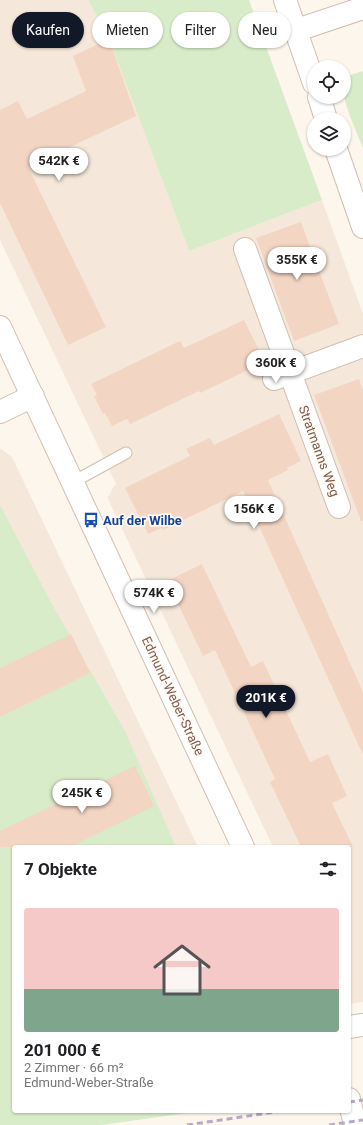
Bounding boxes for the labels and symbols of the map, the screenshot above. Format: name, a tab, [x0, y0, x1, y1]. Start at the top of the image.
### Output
pin: 542K €	[26, 148, 92, 182]
pin: 355K €	[264, 247, 330, 281]
pin: 360K €	[243, 350, 309, 384]
street label: Stratmanns Weg	[296, 403, 342, 499]
pin: 156K €	[221, 496, 287, 530]
bus stop icon: Auf der Wilbe	[82, 511, 100, 529]
place label: Auf der Wilbe	[103, 513, 182, 528]
pin: 574K €	[121, 580, 187, 614]
street label: Edmund-Weber-Straße	[139, 634, 207, 758]
pin: 201K €	[233, 685, 299, 719]
pin: 245K €	[49, 780, 115, 814]

